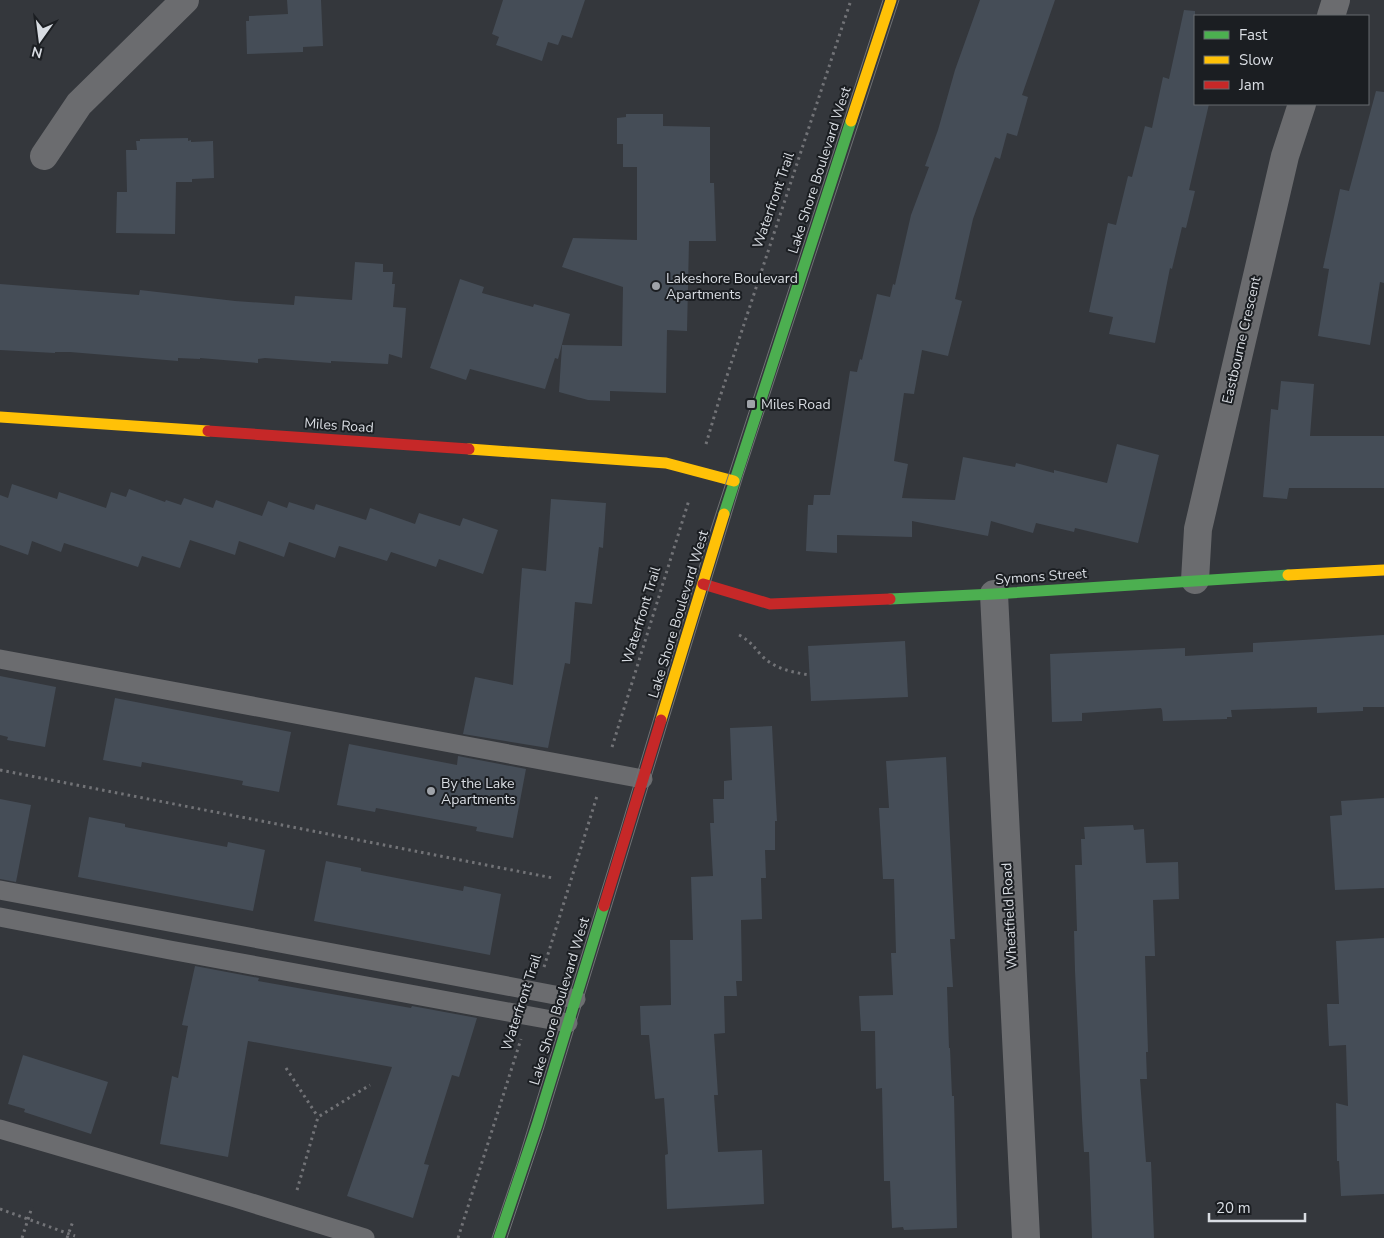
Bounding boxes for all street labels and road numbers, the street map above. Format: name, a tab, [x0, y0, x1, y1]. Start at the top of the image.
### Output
street label: Lake Shore Boulevard West	[783, 84, 856, 256]
street label: Waterfront Trail	[748, 149, 799, 251]
street label: Eastbourne Crescent	[1218, 275, 1265, 406]
street label: Miles Road	[304, 414, 374, 437]
street label: Lake Shore Boulevard West	[644, 528, 713, 700]
street label: Waterfront Trail	[618, 563, 666, 666]
street label: Symons Street	[994, 564, 1088, 589]
street label: Wheatfield Road	[997, 862, 1022, 970]
street label: Lake Shore Boulevard West	[525, 915, 594, 1087]
street label: Waterfront Trail	[497, 951, 546, 1053]

